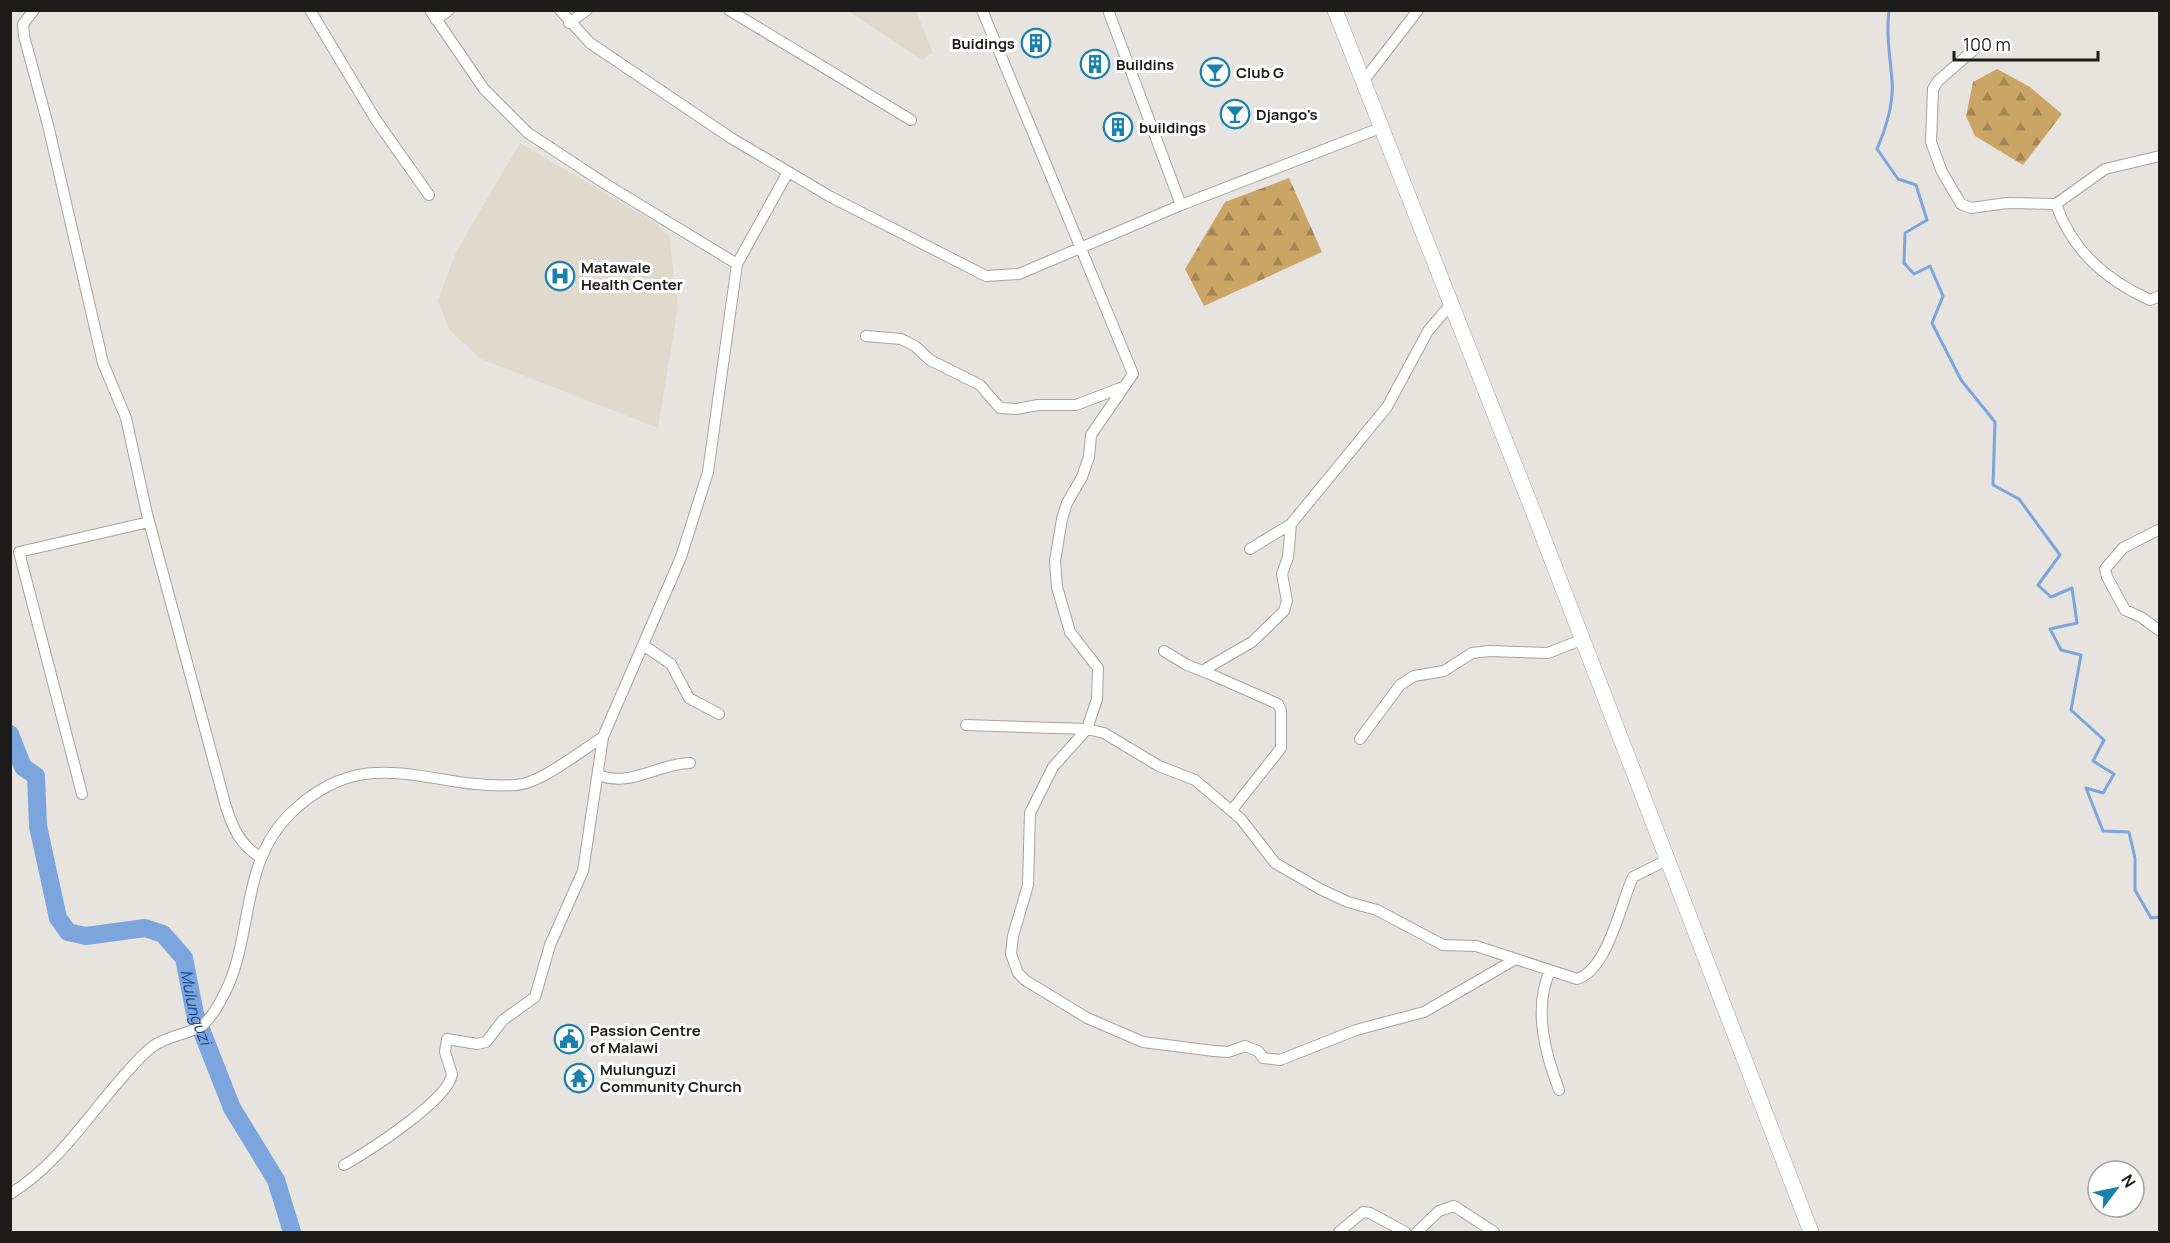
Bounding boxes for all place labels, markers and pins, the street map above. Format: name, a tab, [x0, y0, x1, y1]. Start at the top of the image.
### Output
building icon: Buidings	[1020, 27, 1052, 59]
place label: Buidings	[952, 33, 1015, 54]
building icon: Buildins	[1079, 48, 1111, 80]
place label: Buildins	[1116, 54, 1174, 75]
bar icon: Club G	[1199, 56, 1231, 88]
place label: Club G	[1236, 62, 1284, 83]
bar icon: Django's	[1219, 98, 1251, 130]
place label: Django's	[1256, 104, 1318, 125]
building icon: buildings	[1102, 111, 1134, 143]
place label: buildings	[1139, 117, 1206, 138]
place label: Matawale Health Center	[581, 257, 683, 295]
hospital icon: Matawale Health Center	[544, 260, 576, 292]
place label: Passion Centre of Malawi	[590, 1020, 701, 1058]
public building icon: Passion Centre of Malawi	[553, 1023, 585, 1055]
place label: Mulunguzi Community Church	[600, 1059, 742, 1097]
temple icon: Mulunguzi Community Church	[563, 1062, 595, 1094]

